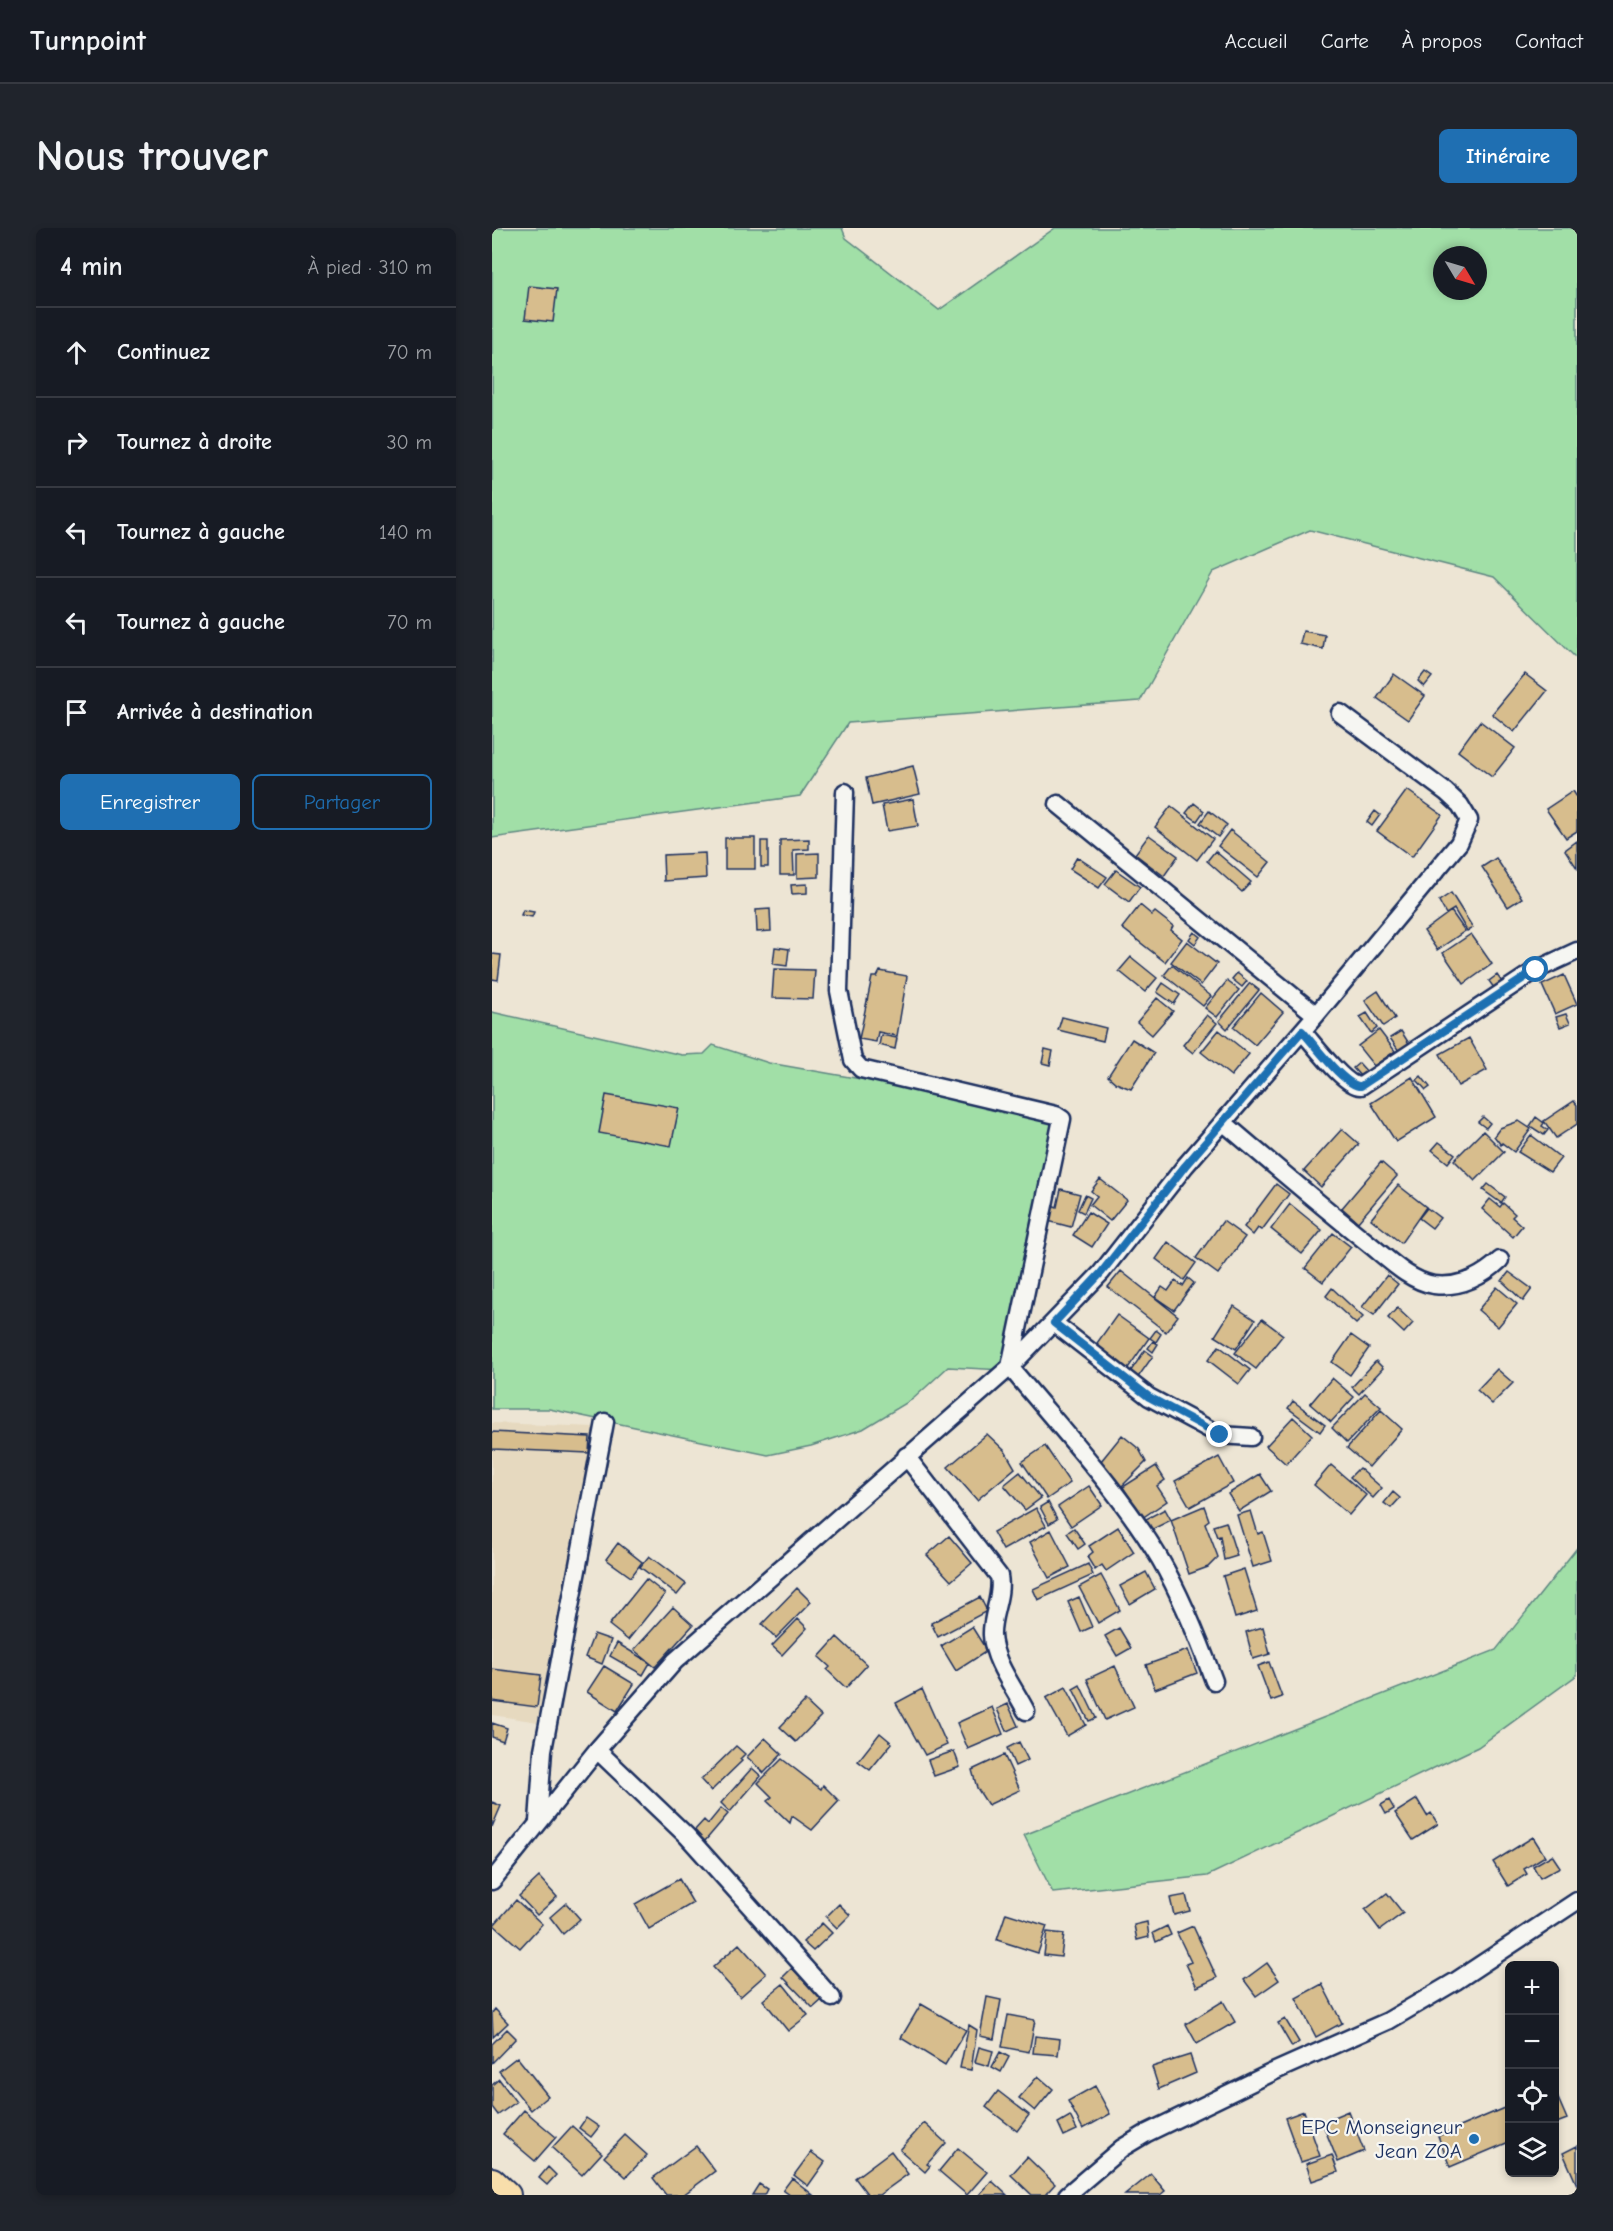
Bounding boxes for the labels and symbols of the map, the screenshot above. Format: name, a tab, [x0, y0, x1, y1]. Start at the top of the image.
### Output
north arrow	[1433, 246, 1487, 300]
route start	[1522, 956, 1548, 982]
route end	[1206, 1421, 1232, 1447]
place label: EPC Monseigneur Jean ZOA	[1301, 2115, 1463, 2163]
marker: EPC Monseigneur Jean ZOA	[1467, 2132, 1481, 2146]

